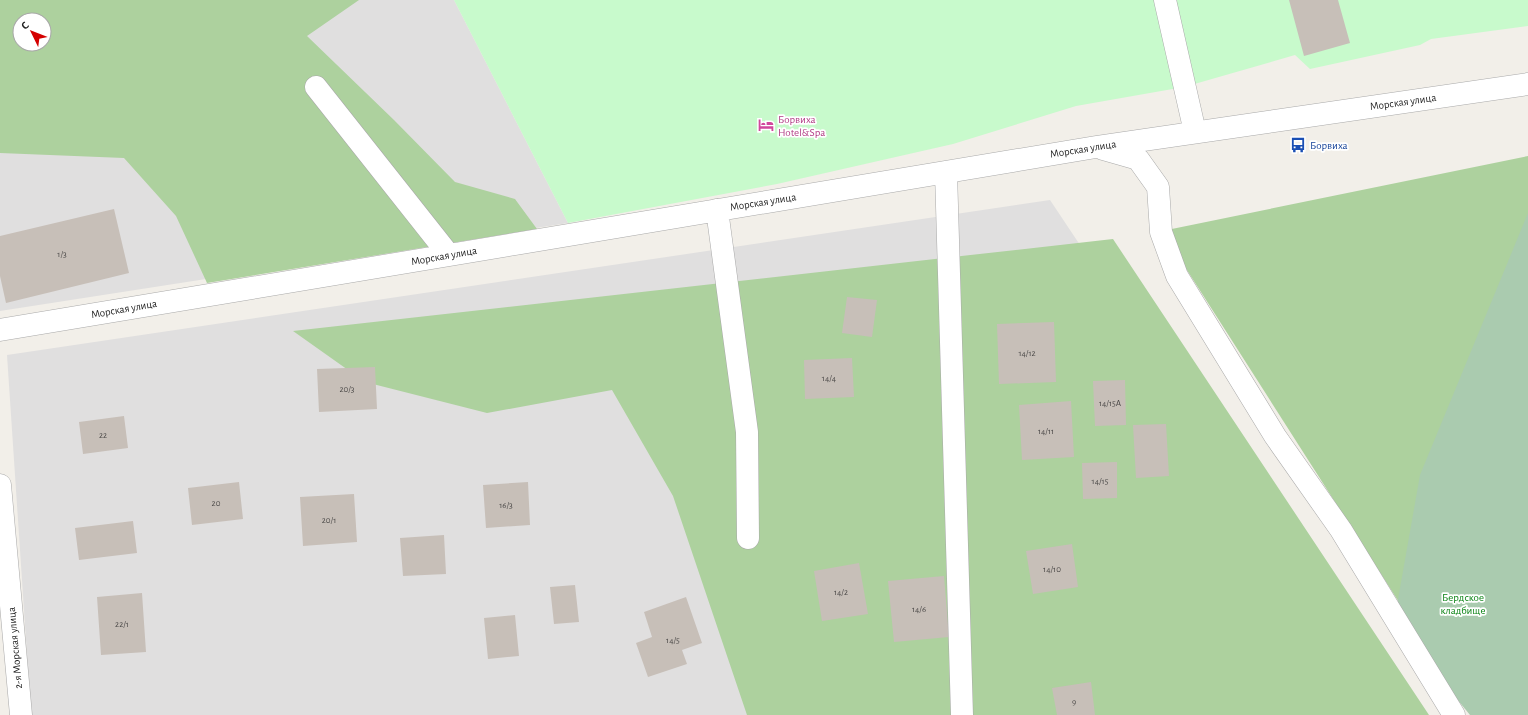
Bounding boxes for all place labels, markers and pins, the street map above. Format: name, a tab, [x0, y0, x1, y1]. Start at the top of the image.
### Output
place label: Борвиха Hotel&Spa	[778, 114, 825, 138]
hotel icon: Борвиха Hotel&Spa	[757, 116, 775, 134]
bus stop icon: Борвиха	[1289, 136, 1307, 154]
place label: Борвиха	[1310, 140, 1348, 151]

